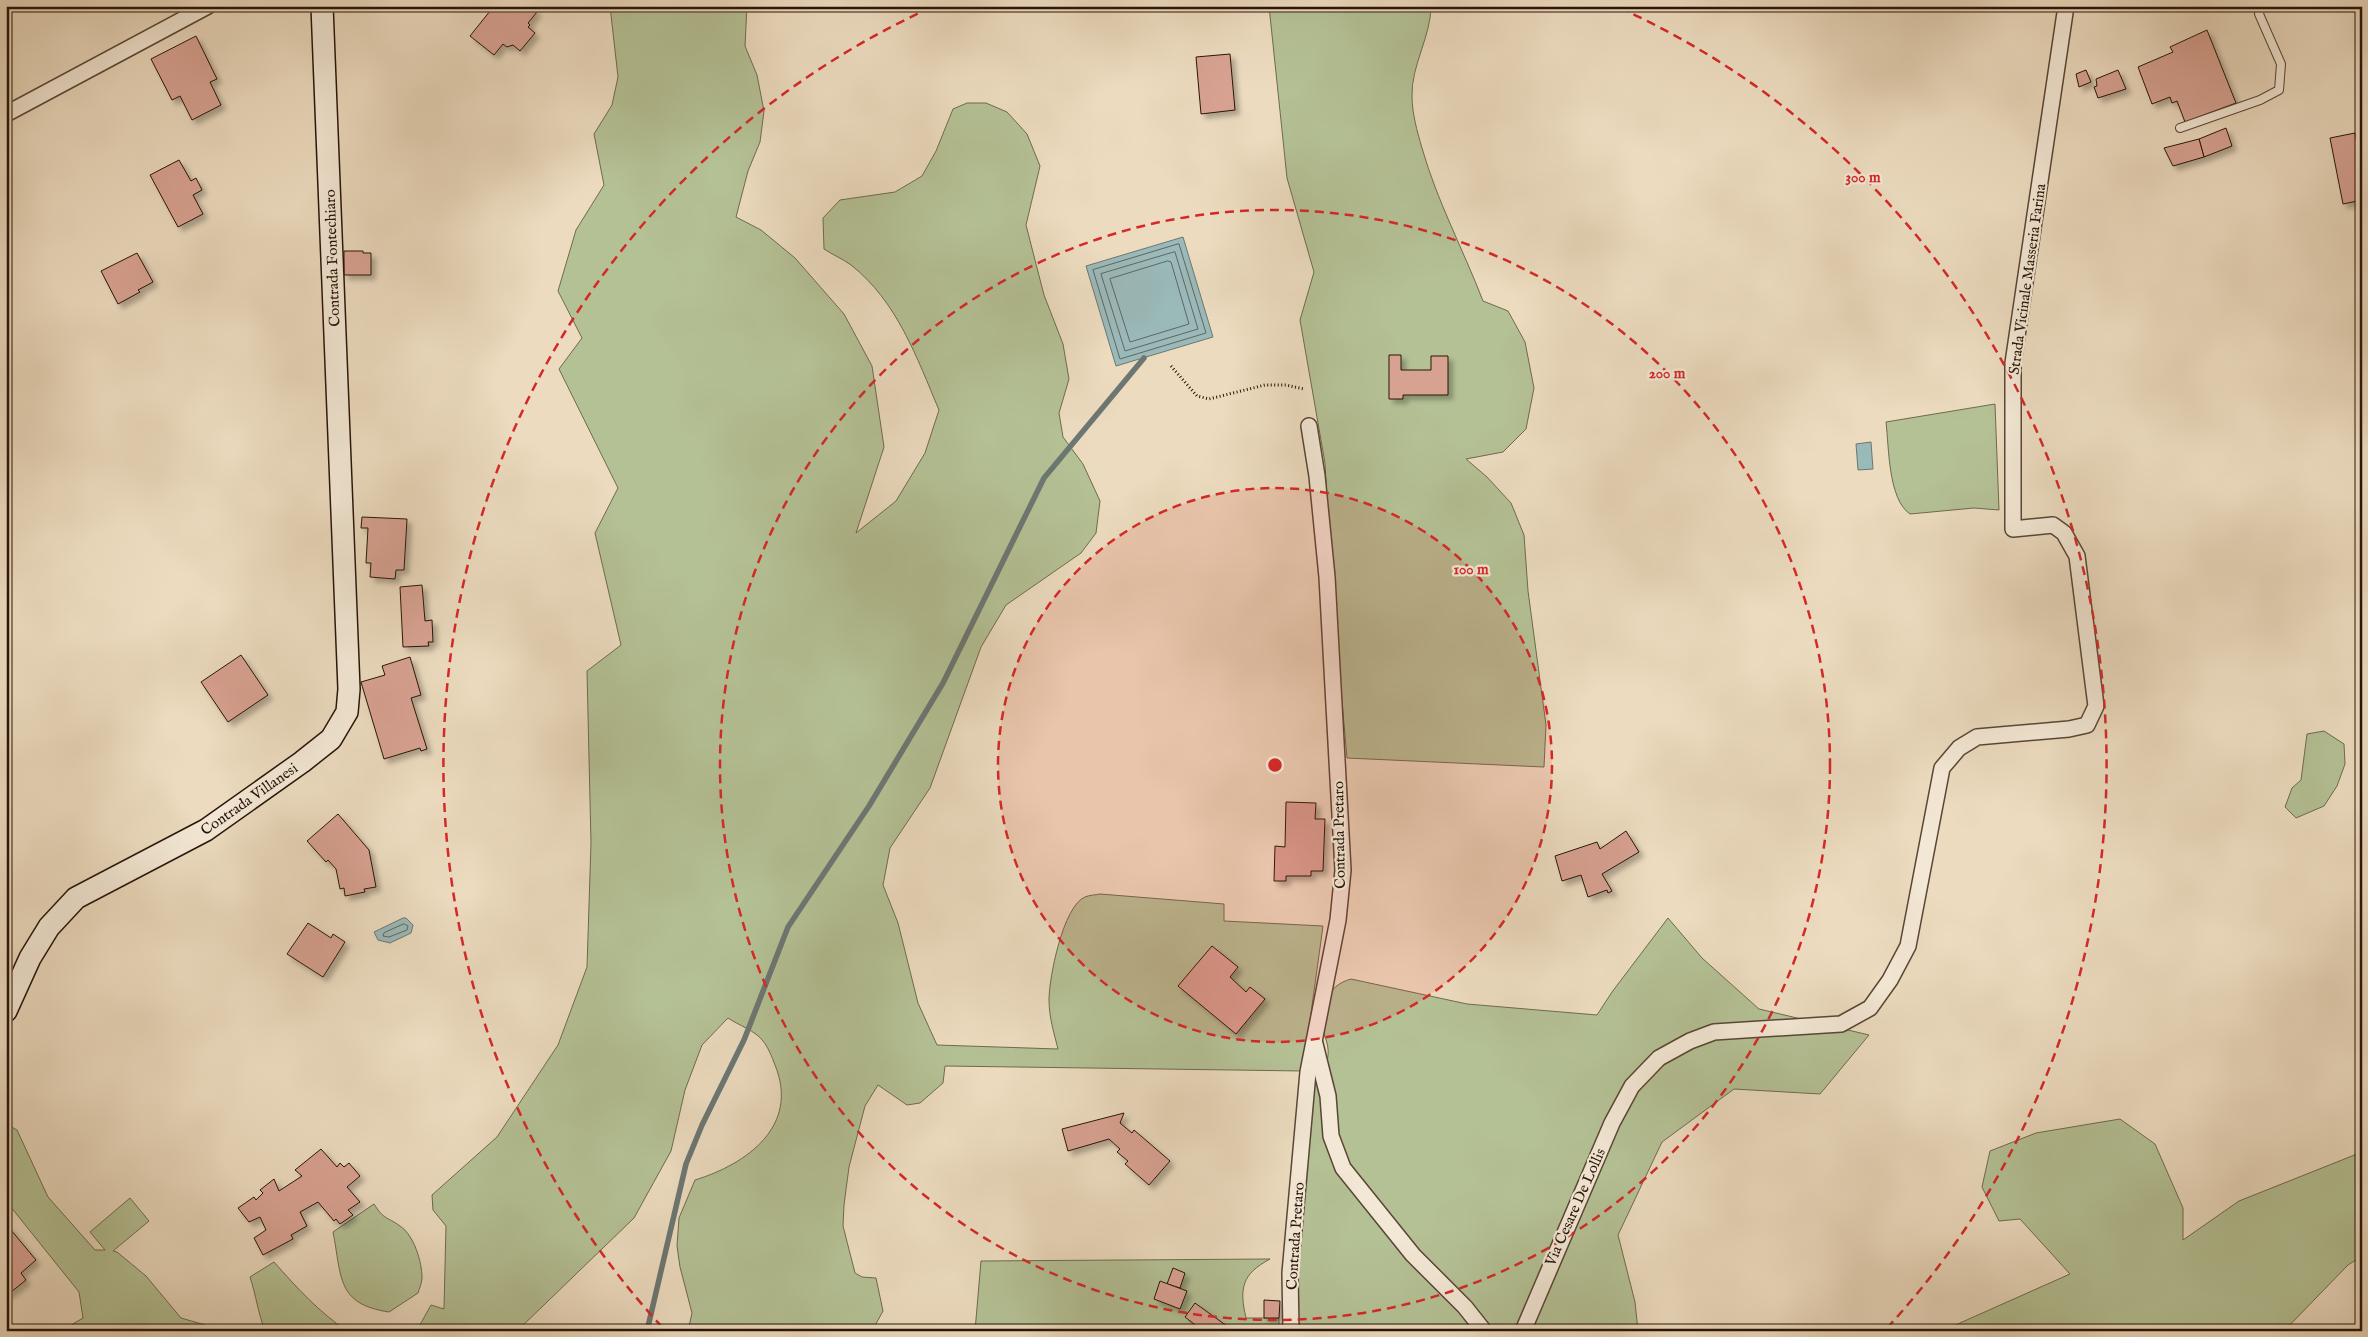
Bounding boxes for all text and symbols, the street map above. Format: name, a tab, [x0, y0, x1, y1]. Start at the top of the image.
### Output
text: 300 m	[1845, 168, 1881, 187]
street label: Strada Vicinale Masseria Farina	[2005, 182, 2050, 376]
street label: Contrada Fontechiaro	[321, 189, 344, 327]
text: 200 m	[1649, 364, 1686, 383]
text: 100 m	[1453, 560, 1489, 579]
centre of rings	[1266, 756, 1284, 774]
street label: Contrada Villanesi	[197, 759, 302, 840]
street label: Contrada Pretaro	[1329, 781, 1350, 889]
street label: Via Cesare De Lollis	[1541, 1145, 1610, 1270]
street label: Contrada Pretaro	[1282, 1182, 1309, 1291]

